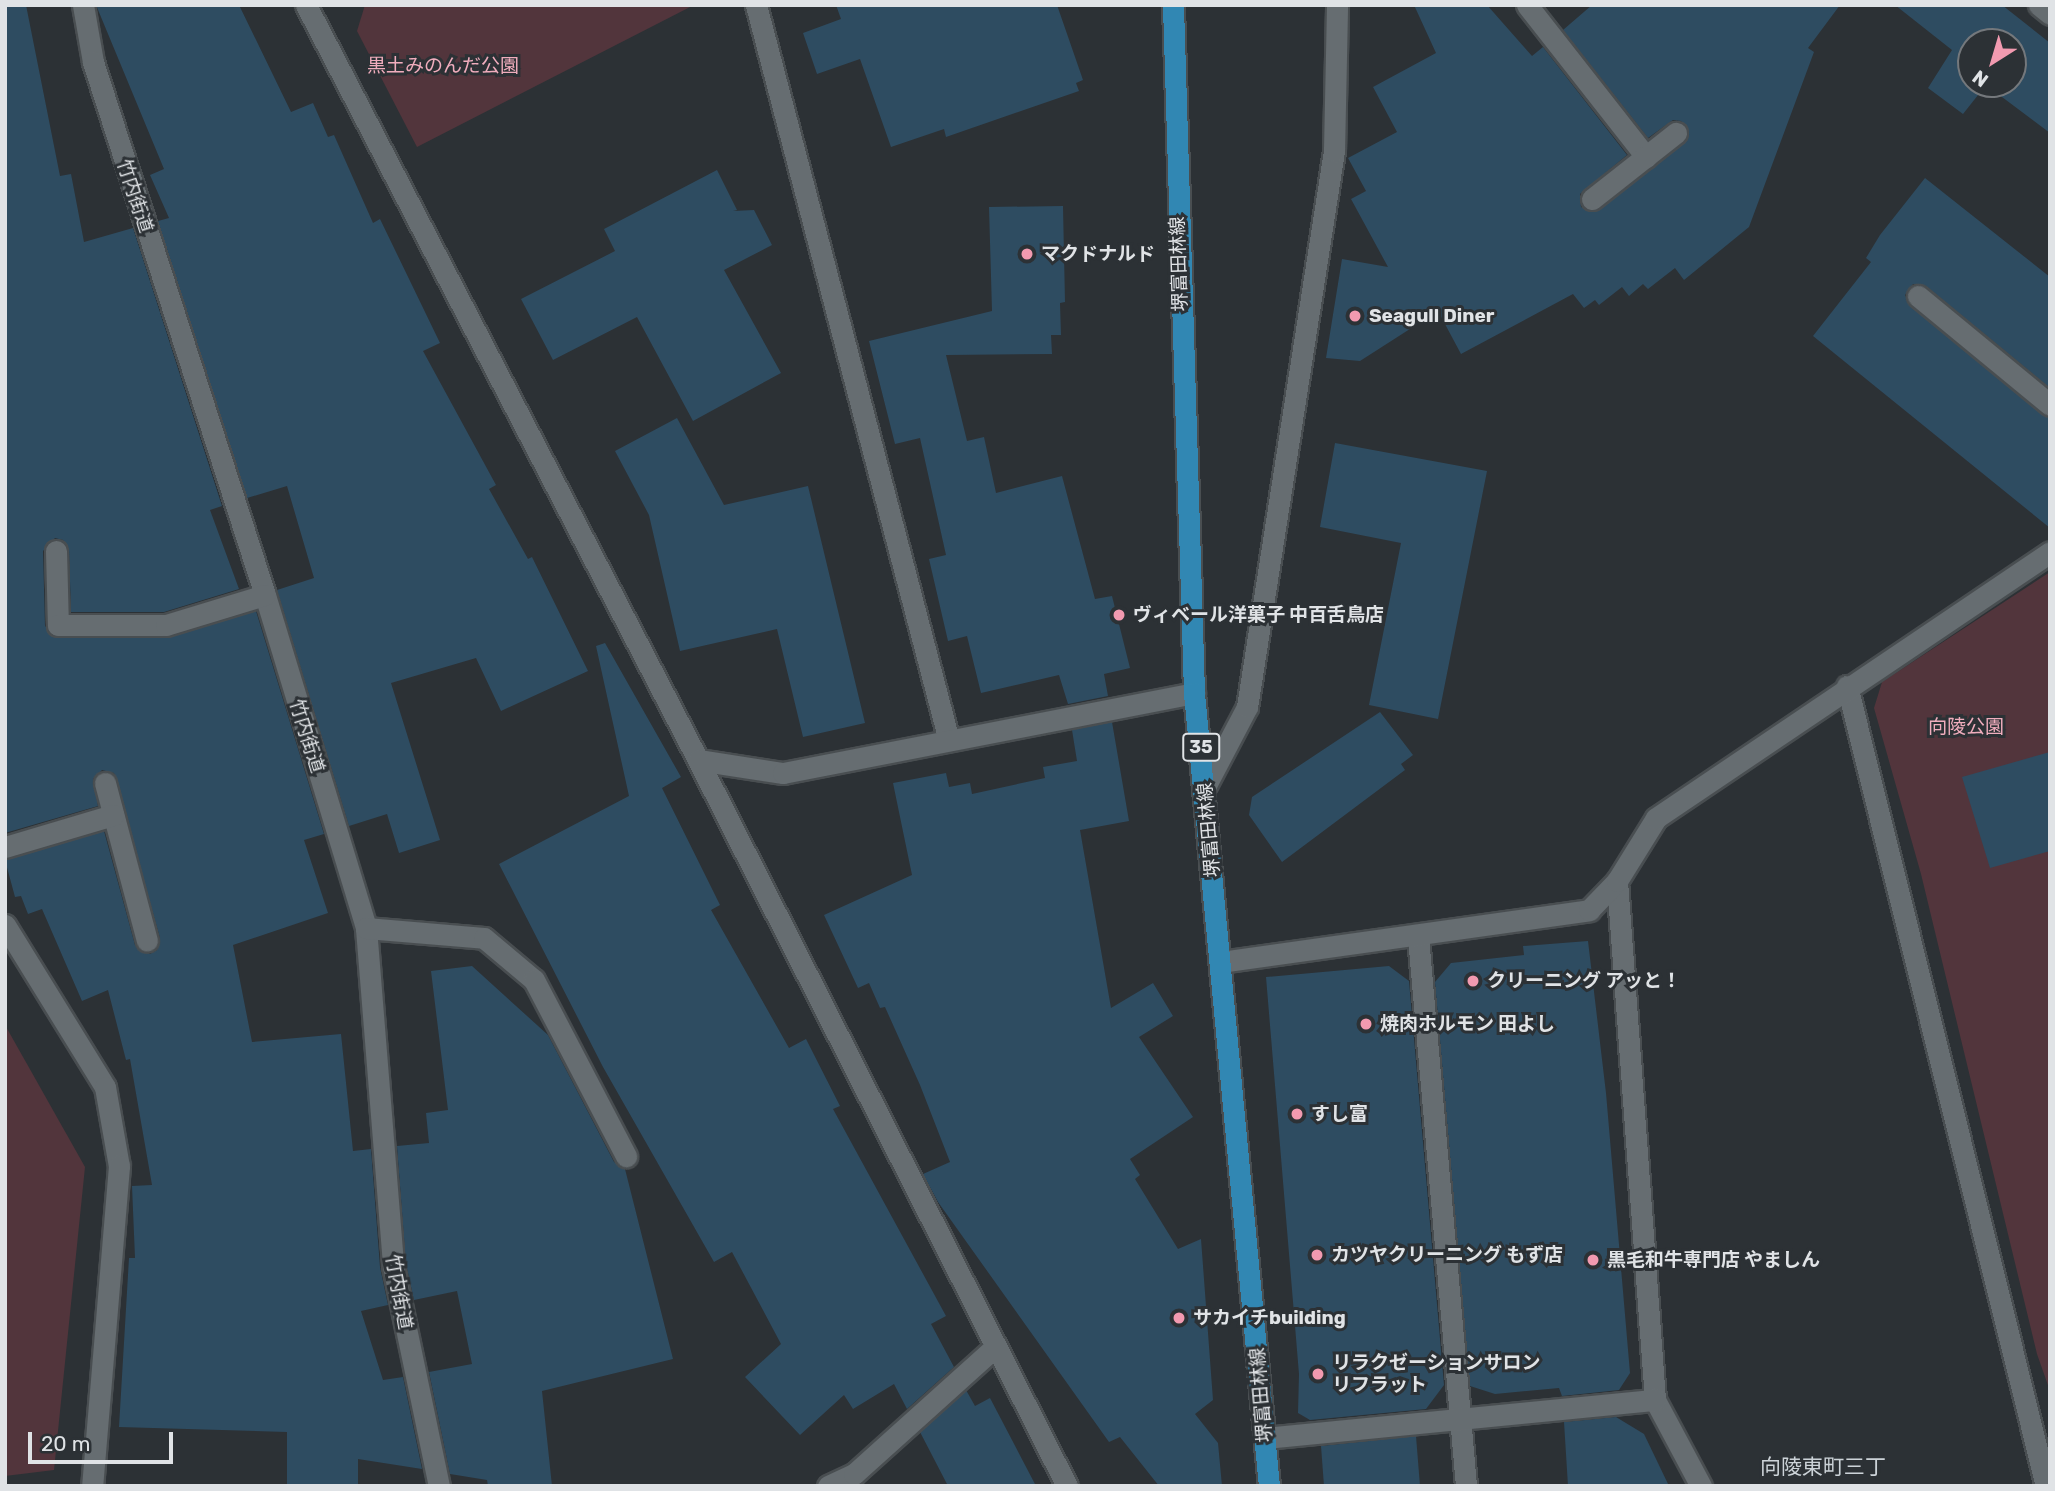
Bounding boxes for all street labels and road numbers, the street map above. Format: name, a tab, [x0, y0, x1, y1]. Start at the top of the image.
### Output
street label: 竹内街道	[112, 156, 158, 236]
street label: 堺富田林線	[1166, 216, 1192, 312]
street label: 竹内街道	[285, 696, 329, 776]
road number: 35	[1182, 732, 1220, 762]
street label: 堺富田林線	[1194, 782, 1224, 878]
street label: 竹内街道	[381, 1253, 417, 1331]
street label: 堺富田林線	[1246, 1347, 1276, 1443]

